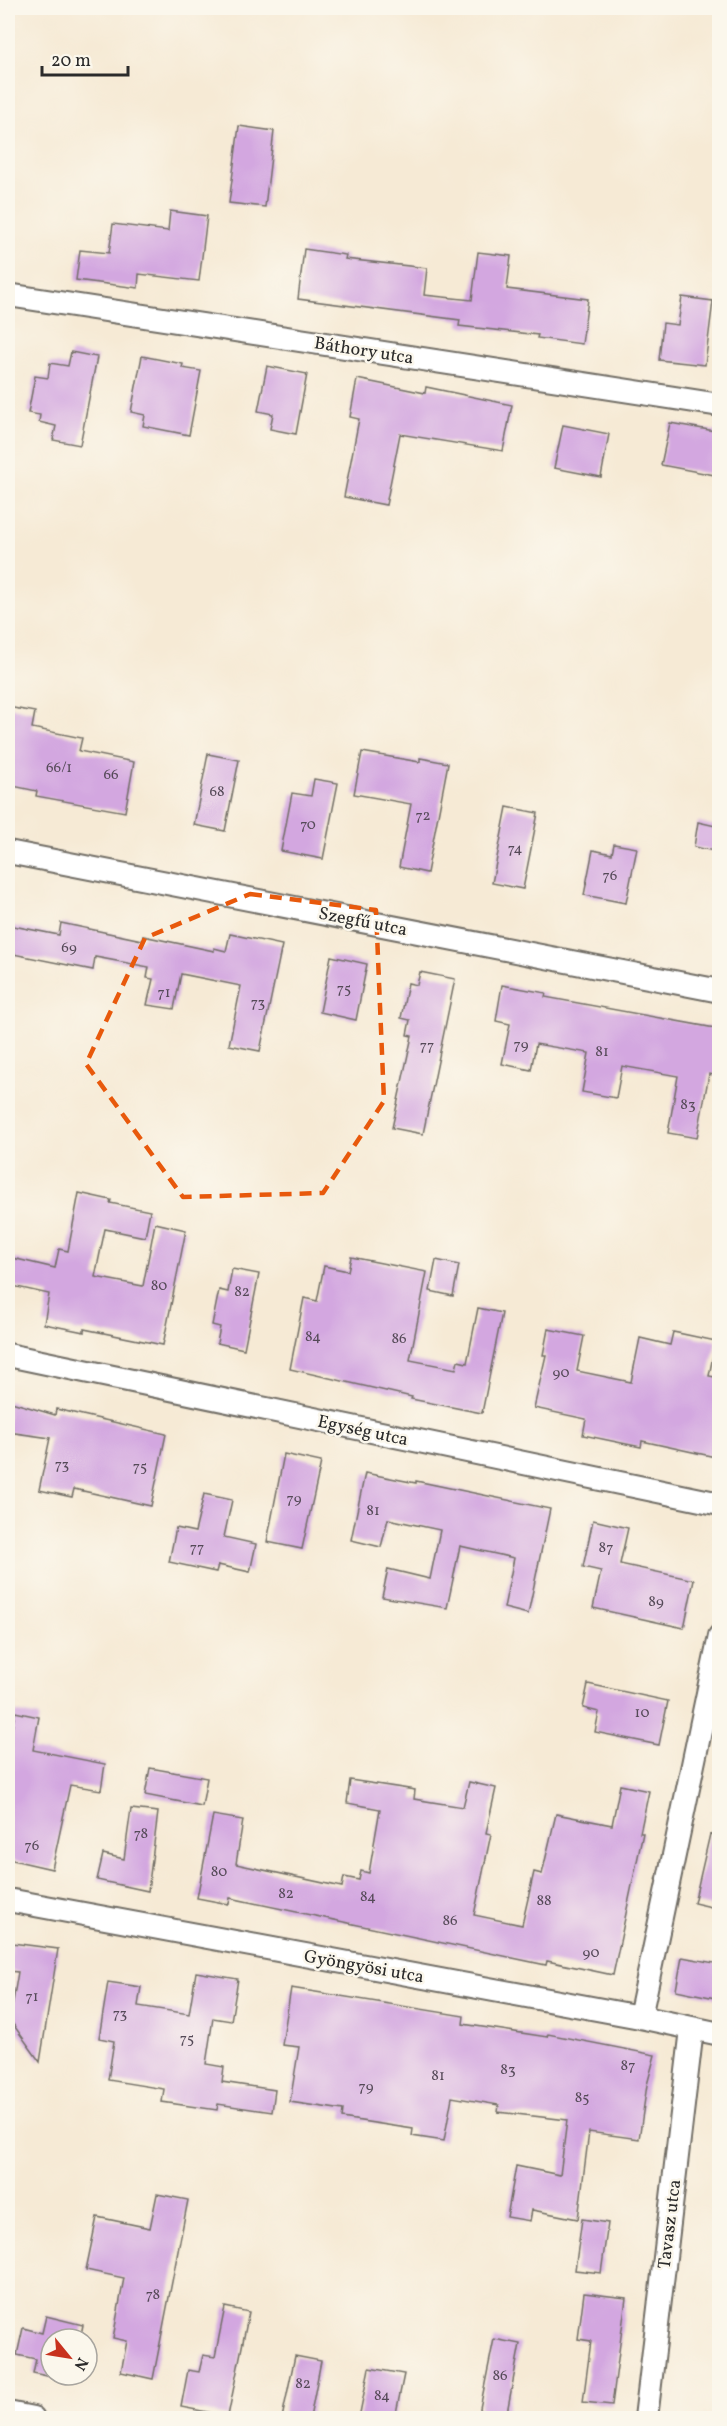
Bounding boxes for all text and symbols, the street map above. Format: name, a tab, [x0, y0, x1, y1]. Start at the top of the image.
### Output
scale bar	[42, 39, 128, 77]
text: 20 m	[51, 49, 91, 74]
street label: Báthory utca	[312, 331, 415, 372]
house number: 66/1	[46, 758, 72, 779]
house number: 66	[103, 765, 119, 786]
house number: 68	[209, 782, 225, 803]
house number: 72	[415, 806, 431, 827]
house number: 70	[300, 815, 316, 836]
house number: 74	[508, 839, 522, 860]
house number: 76	[603, 866, 617, 887]
street label: Szegfű utca	[316, 902, 409, 943]
house number: 69	[61, 938, 77, 959]
house number: 75	[337, 979, 351, 1000]
house number: 71	[157, 983, 171, 1004]
house number: 73	[251, 993, 265, 1014]
house number: 79	[514, 1035, 529, 1056]
house number: 77	[420, 1036, 434, 1057]
house number: 81	[595, 1042, 609, 1063]
house number: 83	[680, 1095, 696, 1116]
house number: 80	[151, 1276, 167, 1297]
house number: 82	[234, 1282, 250, 1303]
house number: 84	[305, 1327, 321, 1348]
house number: 86	[391, 1329, 407, 1350]
house number: 90	[552, 1363, 570, 1384]
street label: Egység utca	[315, 1410, 410, 1453]
house number: 73	[55, 1455, 69, 1476]
house number: 75	[133, 1457, 147, 1478]
house number: 79	[287, 1489, 302, 1510]
house number: 81	[366, 1501, 380, 1522]
house number: 77	[190, 1538, 204, 1559]
house number: 87	[599, 1538, 613, 1559]
house number: 89	[648, 1592, 664, 1613]
house number: 10	[635, 1703, 649, 1724]
house number: 78	[134, 1824, 148, 1845]
house number: 76	[25, 1836, 39, 1857]
house number: 80	[211, 1862, 227, 1883]
house number: 82	[278, 1884, 294, 1905]
house number: 84	[360, 1887, 376, 1908]
house number: 88	[536, 1891, 552, 1912]
house number: 86	[442, 1911, 458, 1932]
house number: 90	[582, 1943, 600, 1964]
street label: Gyöngyösi utca	[302, 1945, 426, 1990]
house number: 71	[25, 1987, 39, 2008]
house number: 73	[113, 2004, 127, 2025]
house number: 75	[180, 2029, 194, 2050]
house number: 87	[621, 2056, 635, 2077]
house number: 83	[500, 2060, 516, 2081]
house number: 81	[431, 2066, 445, 2087]
house number: 79	[359, 2077, 374, 2098]
house number: 85	[575, 2088, 589, 2109]
street label: Tavasz utca	[653, 2178, 688, 2270]
house number: 78	[146, 2285, 160, 2306]
north arrow	[39, 2327, 99, 2387]
text: N	[68, 2353, 93, 2374]
house number: 86	[492, 2366, 508, 2387]
house number: 82	[295, 2374, 311, 2395]
house number: 84	[374, 2386, 390, 2407]

